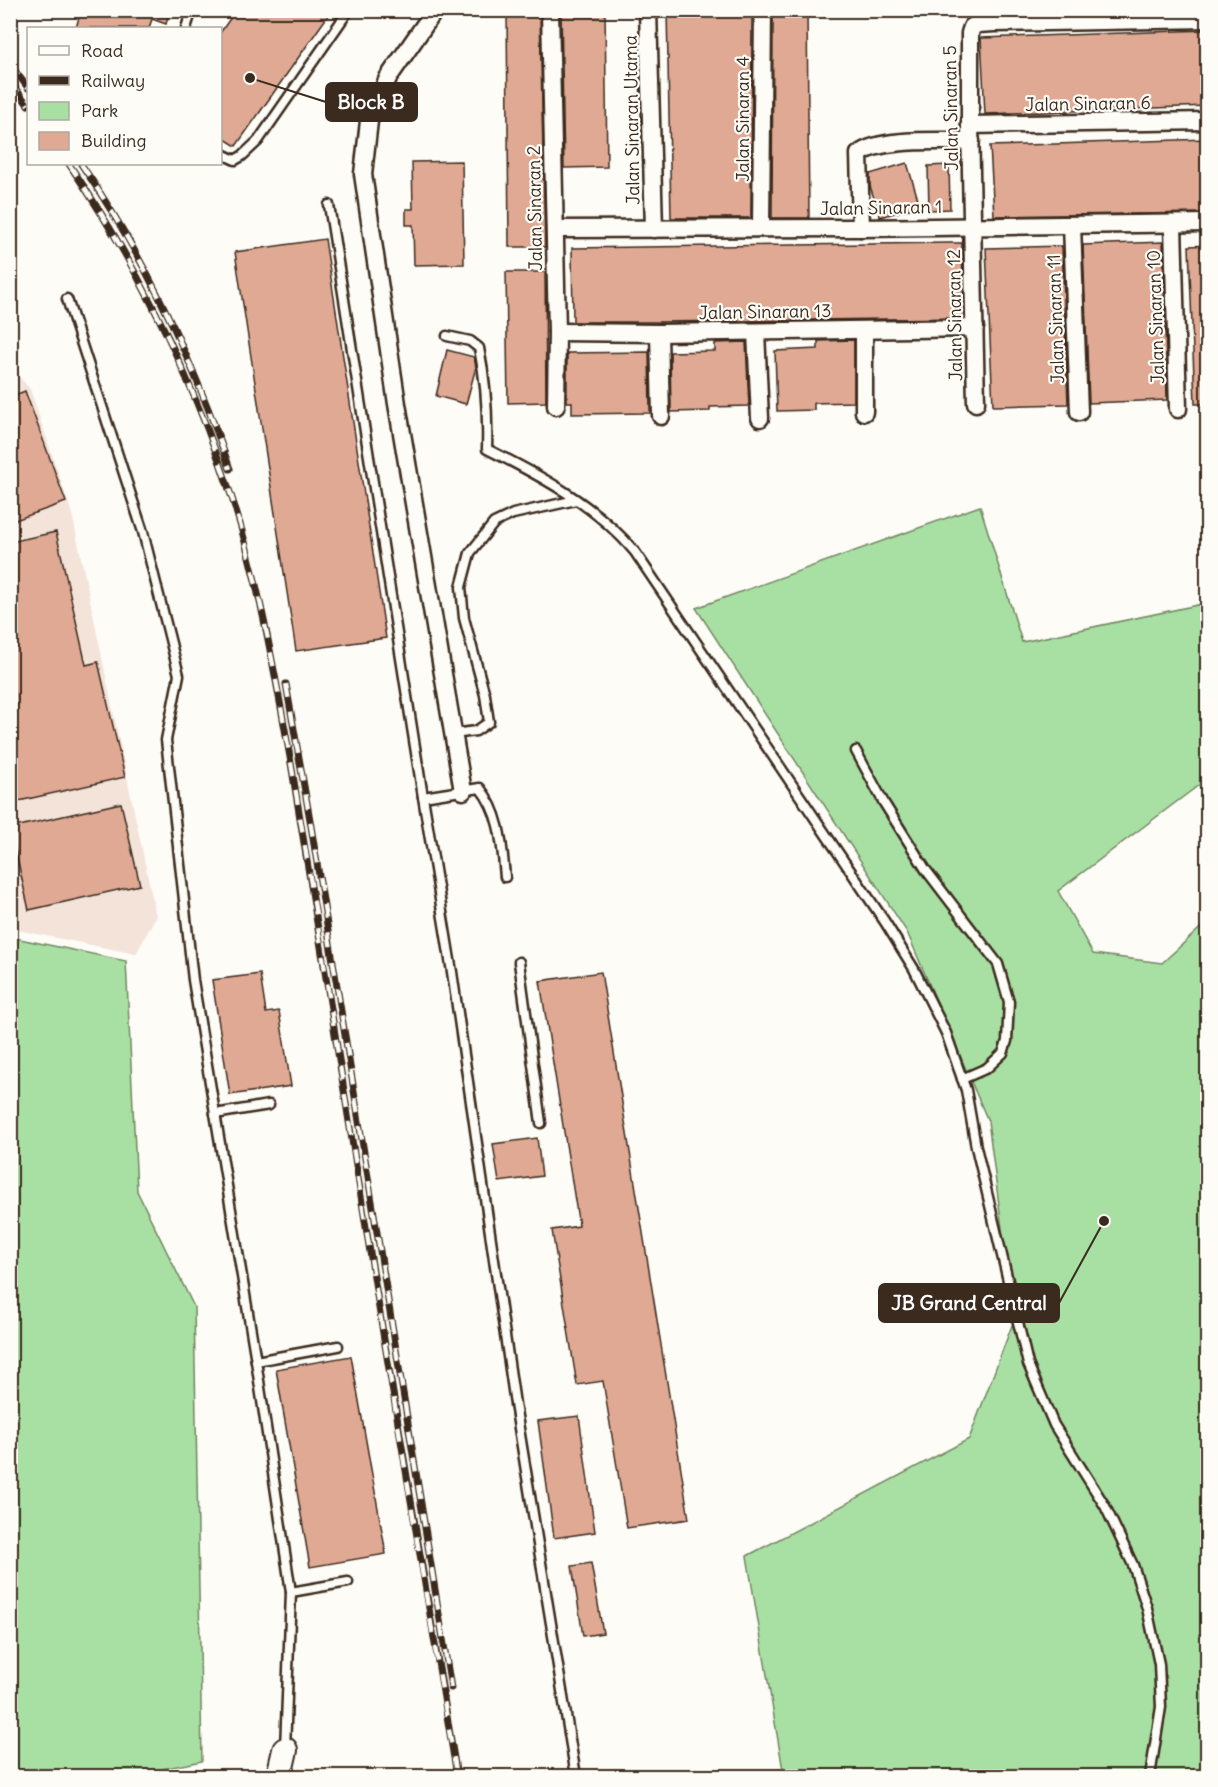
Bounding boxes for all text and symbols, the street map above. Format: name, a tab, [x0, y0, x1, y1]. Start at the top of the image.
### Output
legend	[27, 27, 222, 165]
street label: Jalan Sinaran Utama	[619, 35, 644, 205]
text: Road	[81, 39, 124, 62]
street label: Jalan Sinaran 5	[938, 45, 963, 171]
street label: Jalan Sinaran 4	[731, 56, 754, 182]
text: Railway	[81, 69, 145, 92]
callout: Block B	[326, 83, 417, 121]
text: Block B	[337, 89, 405, 114]
street label: Jalan Sinaran 6	[1025, 91, 1151, 116]
text: Park	[81, 99, 118, 122]
text: Building	[81, 129, 146, 152]
street label: Jalan Sinaran 2	[522, 145, 547, 271]
street label: Jalan Sinaran 1	[820, 195, 942, 220]
street label: Jalan Sinaran 12	[942, 249, 967, 381]
street label: Jalan Sinaran 10	[1142, 250, 1169, 385]
street label: Jalan Sinaran 11	[1042, 254, 1069, 384]
street label: Jalan Sinaran 13	[698, 299, 832, 324]
callout: JB Grand Central	[879, 1284, 1059, 1322]
text: JB Grand Central	[891, 1290, 1047, 1315]

